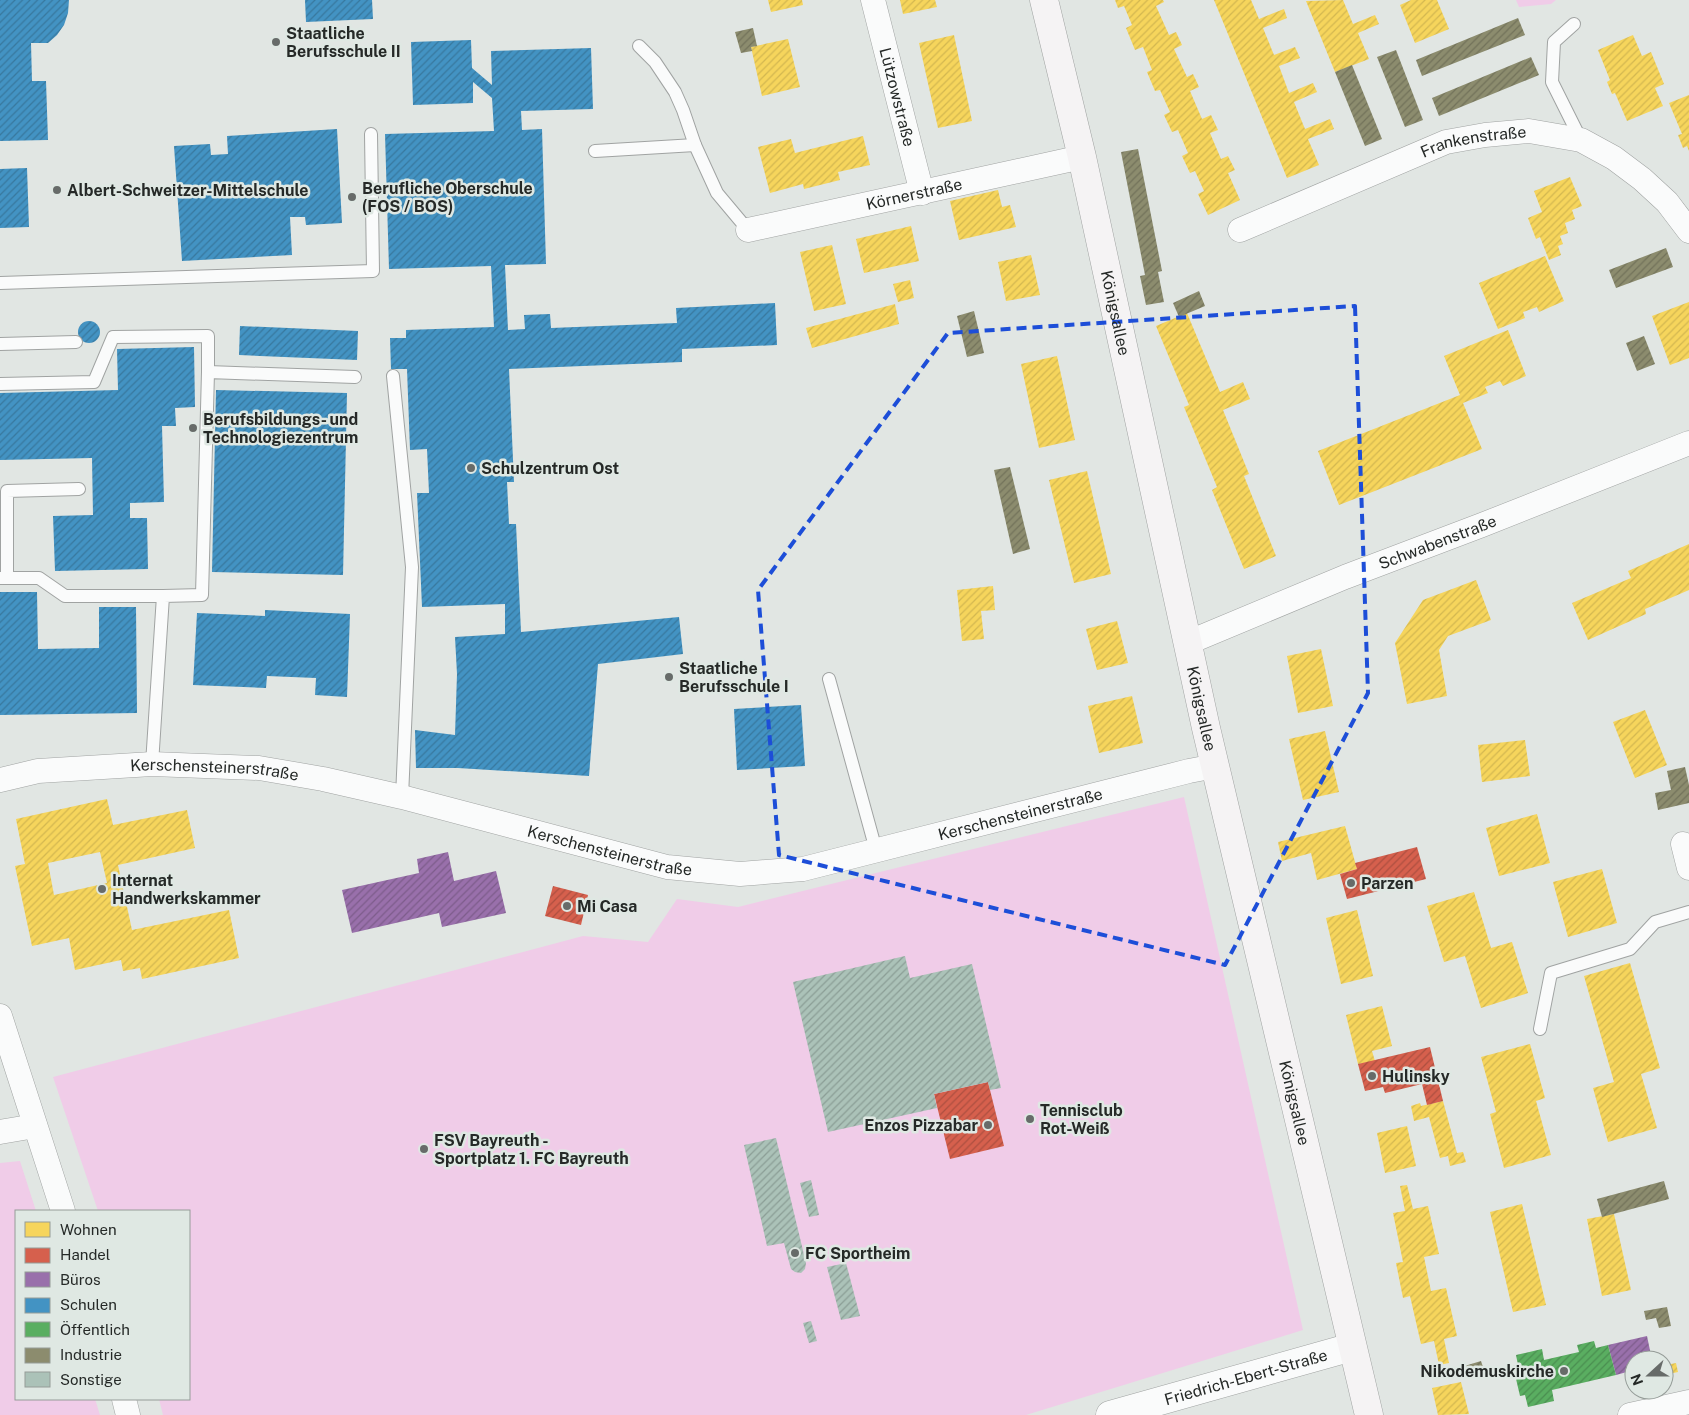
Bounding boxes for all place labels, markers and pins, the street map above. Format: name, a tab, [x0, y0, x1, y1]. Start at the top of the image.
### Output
place label: Staatliche Berufsschule II	[286, 24, 401, 61]
marker: Staatliche Berufsschule II	[270, 36, 282, 48]
place label: Berufliche Oberschule (FOS / BOS)	[362, 179, 533, 216]
place label: Albert-Schweitzer-Mittelschule	[67, 181, 309, 200]
marker: Albert-Schweitzer-Mittelschule	[51, 184, 63, 196]
marker: Berufliche Oberschule (FOS / BOS)	[346, 191, 358, 203]
place label: Berufsbildungs- und Technologiezentrum	[203, 410, 358, 447]
marker: Berufsbildungs- und Technologiezentrum	[187, 422, 199, 434]
place label: Schulzentrum Ost	[481, 459, 620, 478]
marker: Schulzentrum Ost	[465, 462, 477, 474]
place label: Staatliche Berufsschule I	[679, 659, 789, 696]
marker: Staatliche Berufsschule I	[663, 671, 675, 683]
place label: Internat Handwerkskammer	[112, 871, 261, 908]
place label: Parzen	[1361, 874, 1413, 893]
marker: Parzen	[1345, 877, 1357, 889]
marker: Internat Handwerkskammer	[96, 883, 108, 895]
place label: Mi Casa	[577, 897, 637, 916]
marker: Mi Casa	[561, 900, 573, 912]
place label: Hulinsky	[1382, 1067, 1450, 1086]
marker: Hulinsky	[1366, 1070, 1378, 1082]
place label: Tennisclub Rot-Weiß	[1040, 1101, 1123, 1138]
marker: Tennisclub Rot-Weiß	[1024, 1113, 1036, 1125]
place label: Enzos Pizzabar	[864, 1116, 978, 1135]
marker: Enzos Pizzabar	[982, 1119, 994, 1131]
place label: FSV Bayreuth - Sportplatz 1. FC Bayreuth	[434, 1131, 629, 1168]
marker: FSV Bayreuth - Sportplatz 1. FC Bayreuth	[418, 1143, 430, 1155]
place label: FC Sportheim	[805, 1244, 910, 1263]
marker: FC Sportheim	[789, 1247, 801, 1259]
place label: Nikodemuskirche	[1420, 1362, 1554, 1381]
marker: Nikodemuskirche	[1558, 1365, 1570, 1377]

